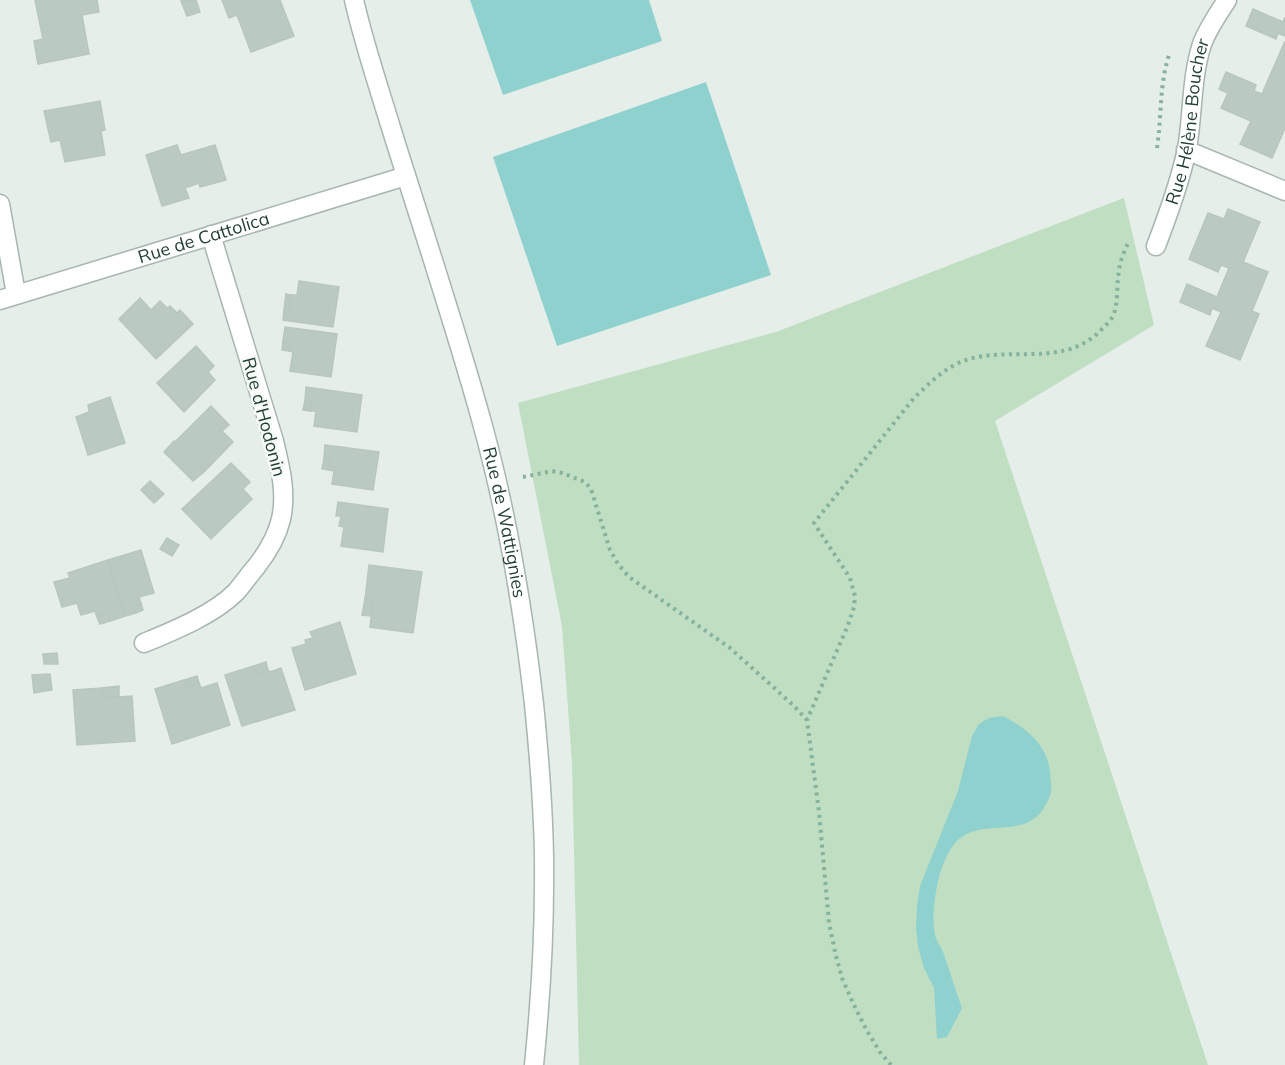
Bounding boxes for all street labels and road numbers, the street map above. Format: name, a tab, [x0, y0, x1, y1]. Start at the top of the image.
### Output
street label: Rue Hélène Boucher	[1160, 34, 1214, 208]
street label: Rue de Cattolica	[135, 206, 272, 268]
street label: Rue d'Hodonin	[238, 355, 291, 479]
street label: Rue de Wattignies	[478, 444, 531, 600]

